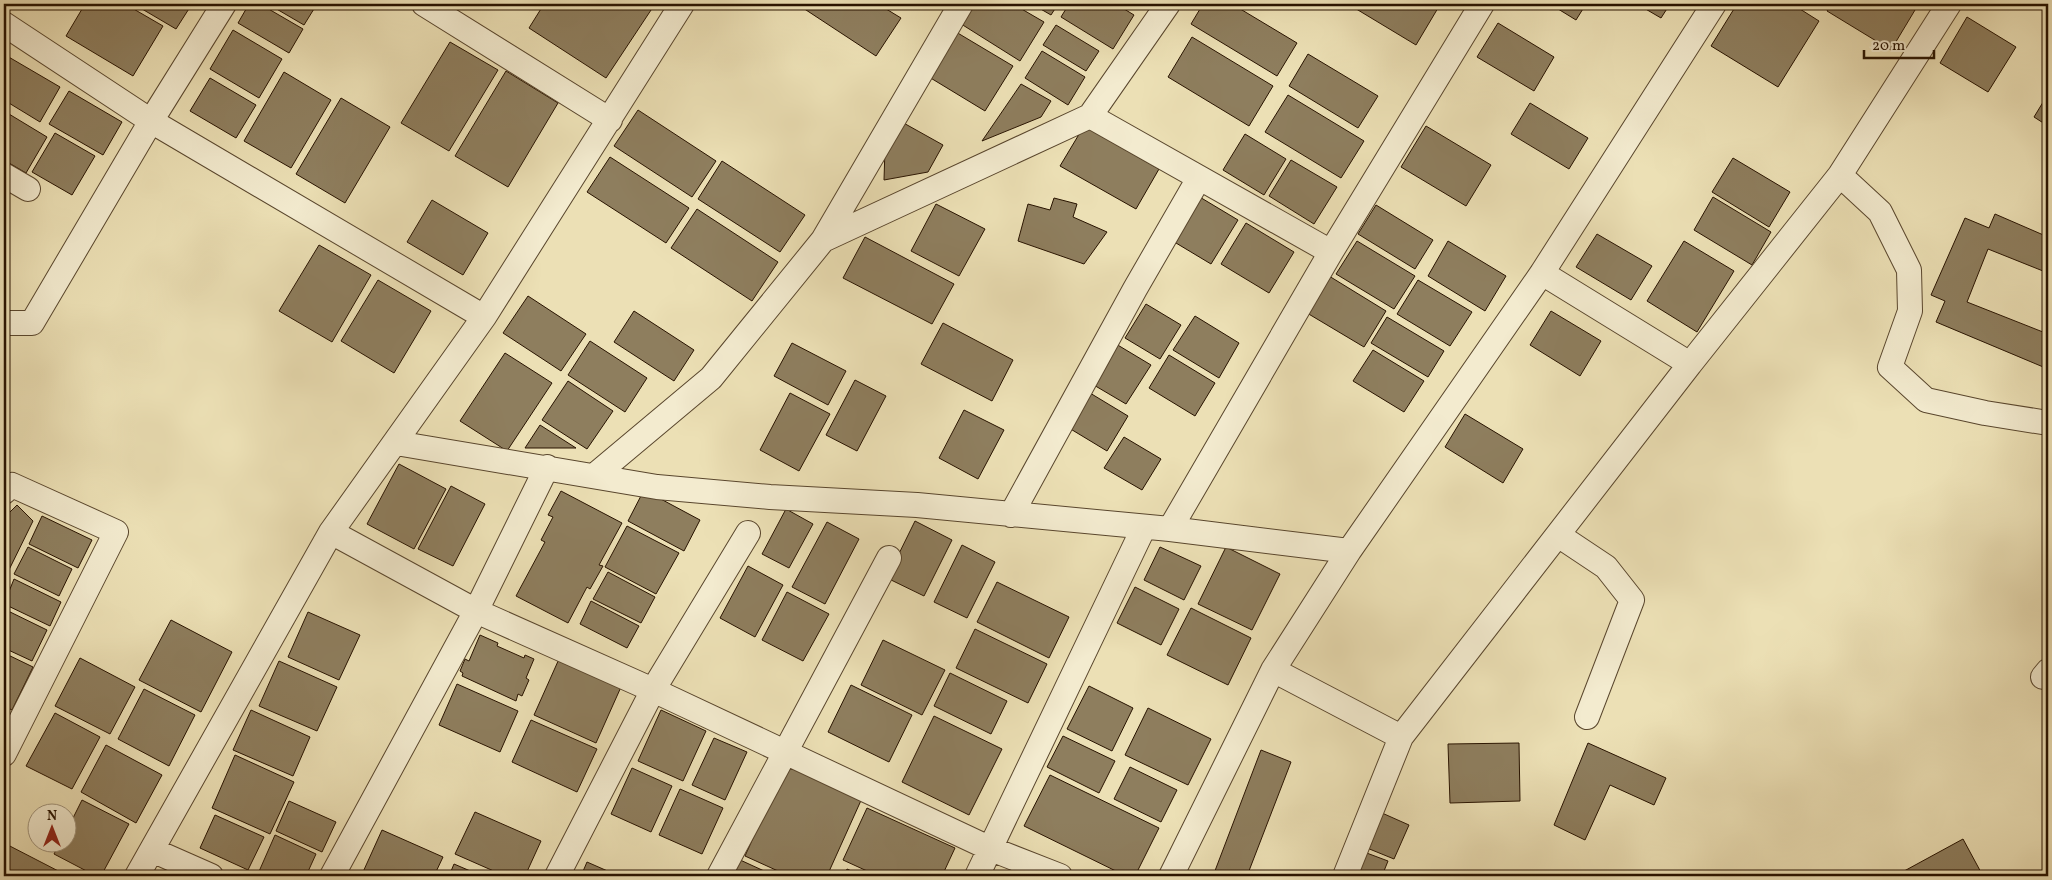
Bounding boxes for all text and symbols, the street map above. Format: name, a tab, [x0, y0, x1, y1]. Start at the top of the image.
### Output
scale bar	[1864, 28, 1934, 60]
text: 20 m	[1872, 36, 1905, 57]
north arrow	[28, 802, 78, 852]
text: N	[47, 807, 57, 826]

